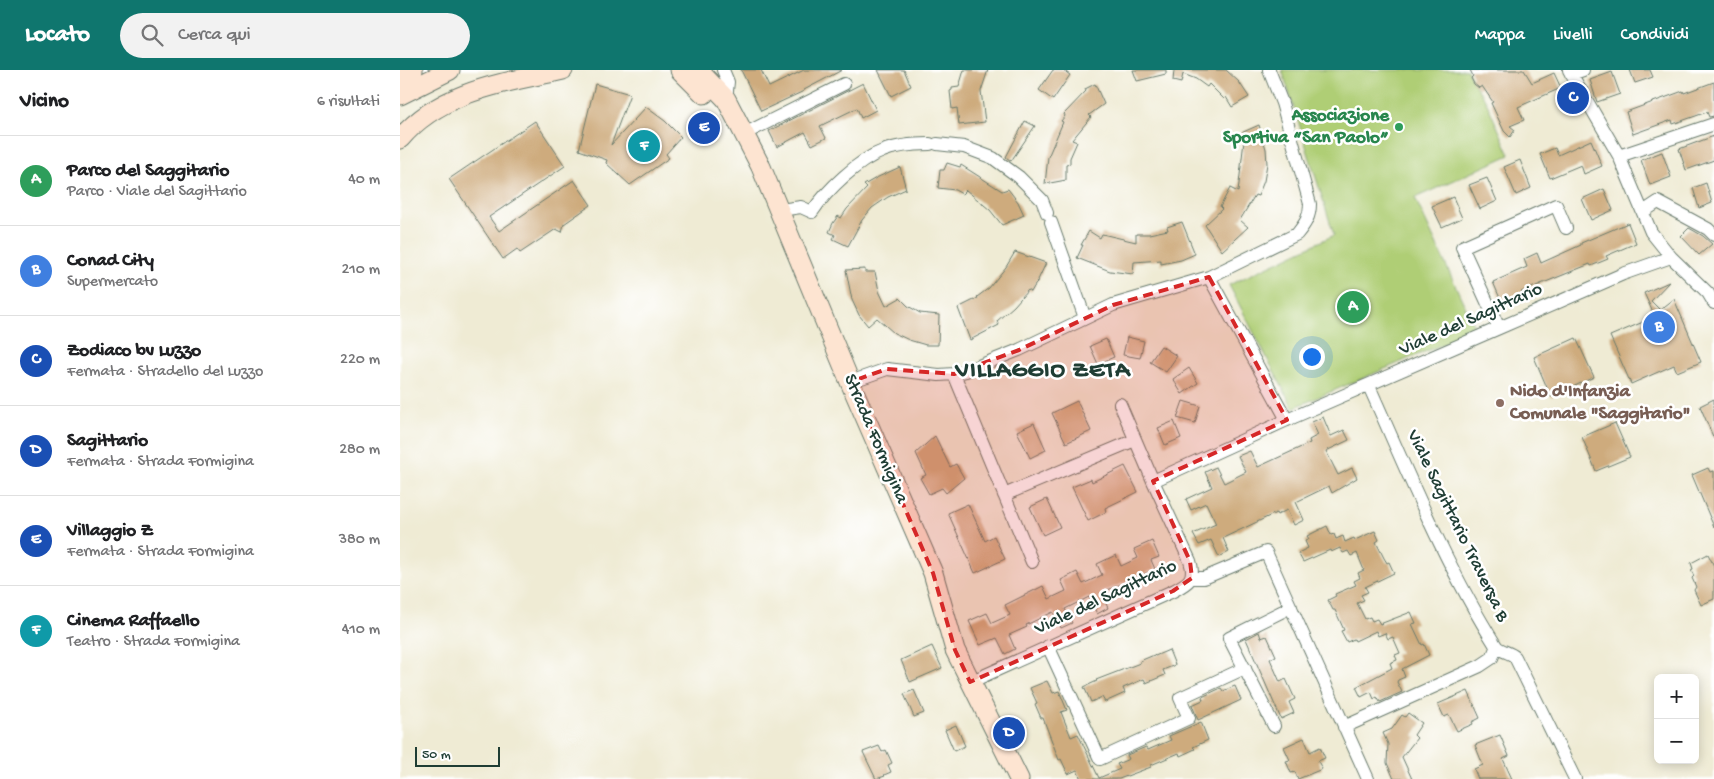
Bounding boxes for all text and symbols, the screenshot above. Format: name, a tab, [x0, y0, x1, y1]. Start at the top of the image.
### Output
search box	[120, 13, 470, 58]
text: Locato	[25, 21, 90, 50]
icon: search	[138, 21, 166, 49]
text: Cerca qui	[178, 24, 251, 47]
text: Mappa	[1475, 25, 1525, 46]
text: Livelli	[1553, 25, 1593, 46]
text: Condividi	[1621, 25, 1689, 46]
pin: C	[1557, 79, 1589, 117]
text: Vicino	[20, 90, 69, 115]
text: 6 risultati	[317, 93, 380, 112]
place label: Associazione Sportiva “San Paolo”	[1223, 105, 1390, 150]
pin: E	[688, 109, 720, 147]
marker: Associazione Sportiva “San Paolo”	[1393, 121, 1405, 133]
pin: F	[628, 127, 660, 165]
text: Parco del Saggitario	[67, 160, 229, 183]
text: A	[31, 171, 41, 190]
text: 40 m	[348, 171, 380, 190]
text: Parco · Viale del Sagittario	[67, 183, 247, 202]
text: Conad City	[67, 250, 154, 273]
text: B	[32, 261, 40, 280]
text: 210 m	[341, 261, 380, 280]
text: Supermercato	[67, 273, 158, 292]
street label: Viale del Sagittario	[1395, 278, 1546, 362]
pin: A	[1337, 288, 1369, 326]
pin: B	[1643, 308, 1675, 346]
text: Zodiaco bv Luzzo	[67, 340, 201, 363]
your location	[1299, 344, 1325, 370]
text: C	[32, 351, 40, 370]
text: 220 m	[340, 351, 380, 370]
district label: VILLAGGIO ZETA	[955, 357, 1131, 386]
text: Fermata · Stradello del Luzzo	[67, 363, 263, 382]
street label: Strada Formigina	[837, 371, 913, 509]
place label: Nido d'Infanzia Comunale "Saggitario"	[1509, 381, 1691, 426]
marker: Nido d'Infanzia Comunale "Saggitario"	[1494, 397, 1506, 409]
street label: Viale Sagittario Traversa B	[1400, 425, 1514, 627]
text: Sagittario	[67, 430, 148, 453]
text: D	[31, 441, 41, 460]
text: 280 m	[339, 441, 380, 460]
text: Fermata · Strada Formigina	[67, 453, 254, 472]
text: Villaggio Z	[67, 520, 153, 543]
text: E	[31, 531, 41, 550]
text: 380 m	[339, 531, 380, 550]
text: Fermata · Strada Formigina	[67, 543, 254, 562]
street label: Viale del Sagittario	[1030, 555, 1181, 641]
text: Cinema Raffaello	[67, 610, 200, 633]
text: F	[32, 621, 40, 640]
text: 410 m	[342, 621, 380, 640]
text: Teatro · Strada Formigina	[67, 633, 240, 652]
map controls	[1654, 674, 1699, 764]
button: +	[1654, 674, 1699, 719]
pin: D	[993, 714, 1025, 752]
button: −	[1654, 719, 1699, 764]
scale bar	[415, 744, 500, 767]
text: 50 m	[422, 747, 451, 764]

